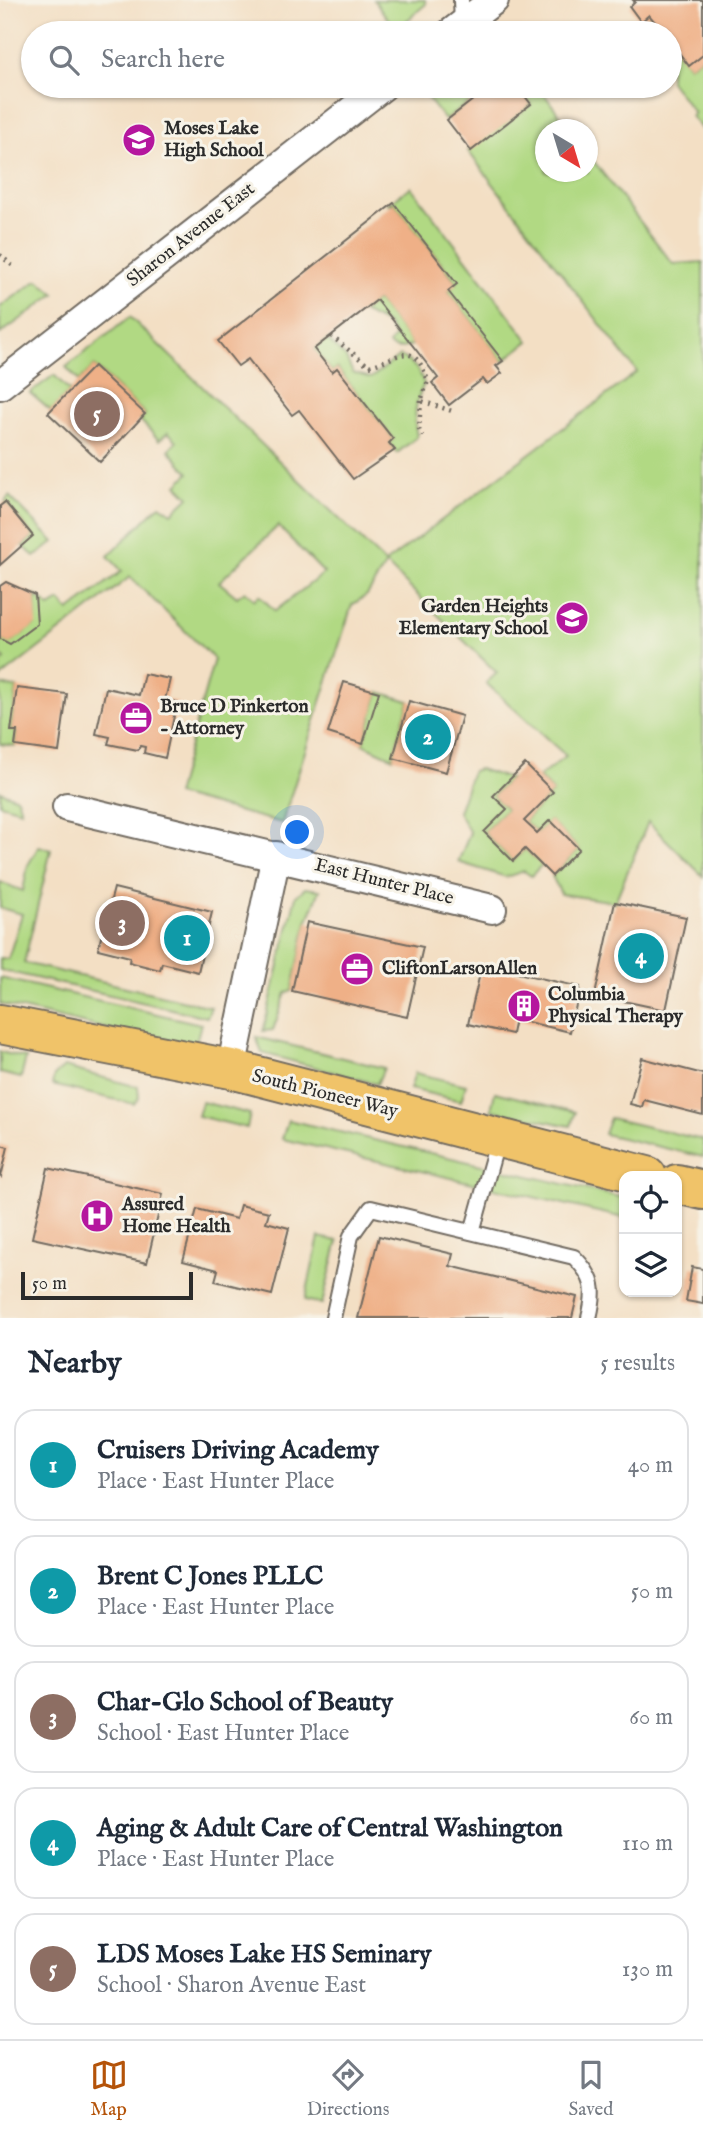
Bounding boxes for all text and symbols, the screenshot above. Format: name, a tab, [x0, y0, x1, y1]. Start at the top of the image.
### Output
search box	[21, 21, 682, 98]
icon: search	[45, 41, 83, 79]
text: Search here	[101, 43, 225, 76]
place label: Moses Lake High School	[164, 117, 264, 163]
north arrow	[535, 119, 598, 182]
school or university icon: Moses Lake High School	[120, 121, 158, 159]
street label: Sharon Avenue East	[122, 177, 260, 293]
pin: 5	[74, 388, 120, 440]
place label: Garden Heights Elementary School	[399, 595, 549, 641]
school or university icon: Garden Heights Elementary School	[553, 599, 591, 637]
place label: Bruce D Pinkerton - Attorney	[160, 695, 309, 741]
office icon: Bruce D Pinkerton - Attorney	[117, 699, 155, 737]
pin: 2	[405, 711, 451, 763]
your location	[280, 815, 314, 849]
street label: East Hunter Place	[312, 853, 456, 911]
pin: 3	[99, 897, 145, 949]
pin: 1	[164, 912, 210, 964]
pin: 4	[618, 930, 664, 982]
office icon: CliftonLarsonAllen	[338, 950, 376, 988]
place label: CliftonLarsonAllen	[382, 957, 537, 981]
place label: Columbia Physical Therapy	[548, 983, 684, 1029]
building icon: Columbia Physical Therapy	[505, 987, 543, 1025]
street label: South Pioneer Way	[249, 1064, 401, 1124]
map controls	[619, 1171, 682, 1297]
button: locate	[619, 1171, 682, 1234]
place label: Assured Home Health	[121, 1193, 231, 1239]
hospital icon: Assured Home Health	[78, 1197, 116, 1235]
button: layers	[619, 1234, 682, 1297]
scale bar	[21, 1269, 192, 1301]
text: 50 m	[32, 1272, 67, 1296]
text: Nearby	[28, 1345, 121, 1383]
text: 5 results	[600, 1349, 675, 1378]
text: Cruisers Driving Academy	[97, 1434, 379, 1467]
text: 1	[49, 1451, 57, 1480]
text: 40 m	[628, 1451, 673, 1480]
text: Place · East Hunter Place	[97, 1467, 334, 1496]
text: Brent C Jones PLLC	[97, 1560, 323, 1593]
text: 2	[48, 1577, 58, 1606]
text: 50 m	[631, 1577, 673, 1606]
text: Place · East Hunter Place	[97, 1593, 334, 1622]
text: Char-Glo School of Beauty	[97, 1686, 393, 1719]
text: 3	[49, 1703, 57, 1732]
text: 60 m	[629, 1703, 673, 1732]
text: School · East Hunter Place	[97, 1719, 349, 1748]
text: Aging & Adult Care of Central Washington	[97, 1812, 563, 1845]
text: 4	[47, 1829, 59, 1858]
text: 110 m	[622, 1829, 673, 1858]
text: Place · East Hunter Place	[97, 1845, 334, 1874]
text: LDS Moses Lake HS Seminary	[97, 1938, 432, 1971]
text: 5	[49, 1955, 57, 1984]
text: 130 m	[622, 1955, 673, 1984]
text: School · Sharon Avenue East	[97, 1971, 366, 2000]
tab: Map	[90, 2056, 128, 2122]
tab: Directions	[307, 2056, 389, 2122]
tab: Saved	[568, 2056, 613, 2122]

